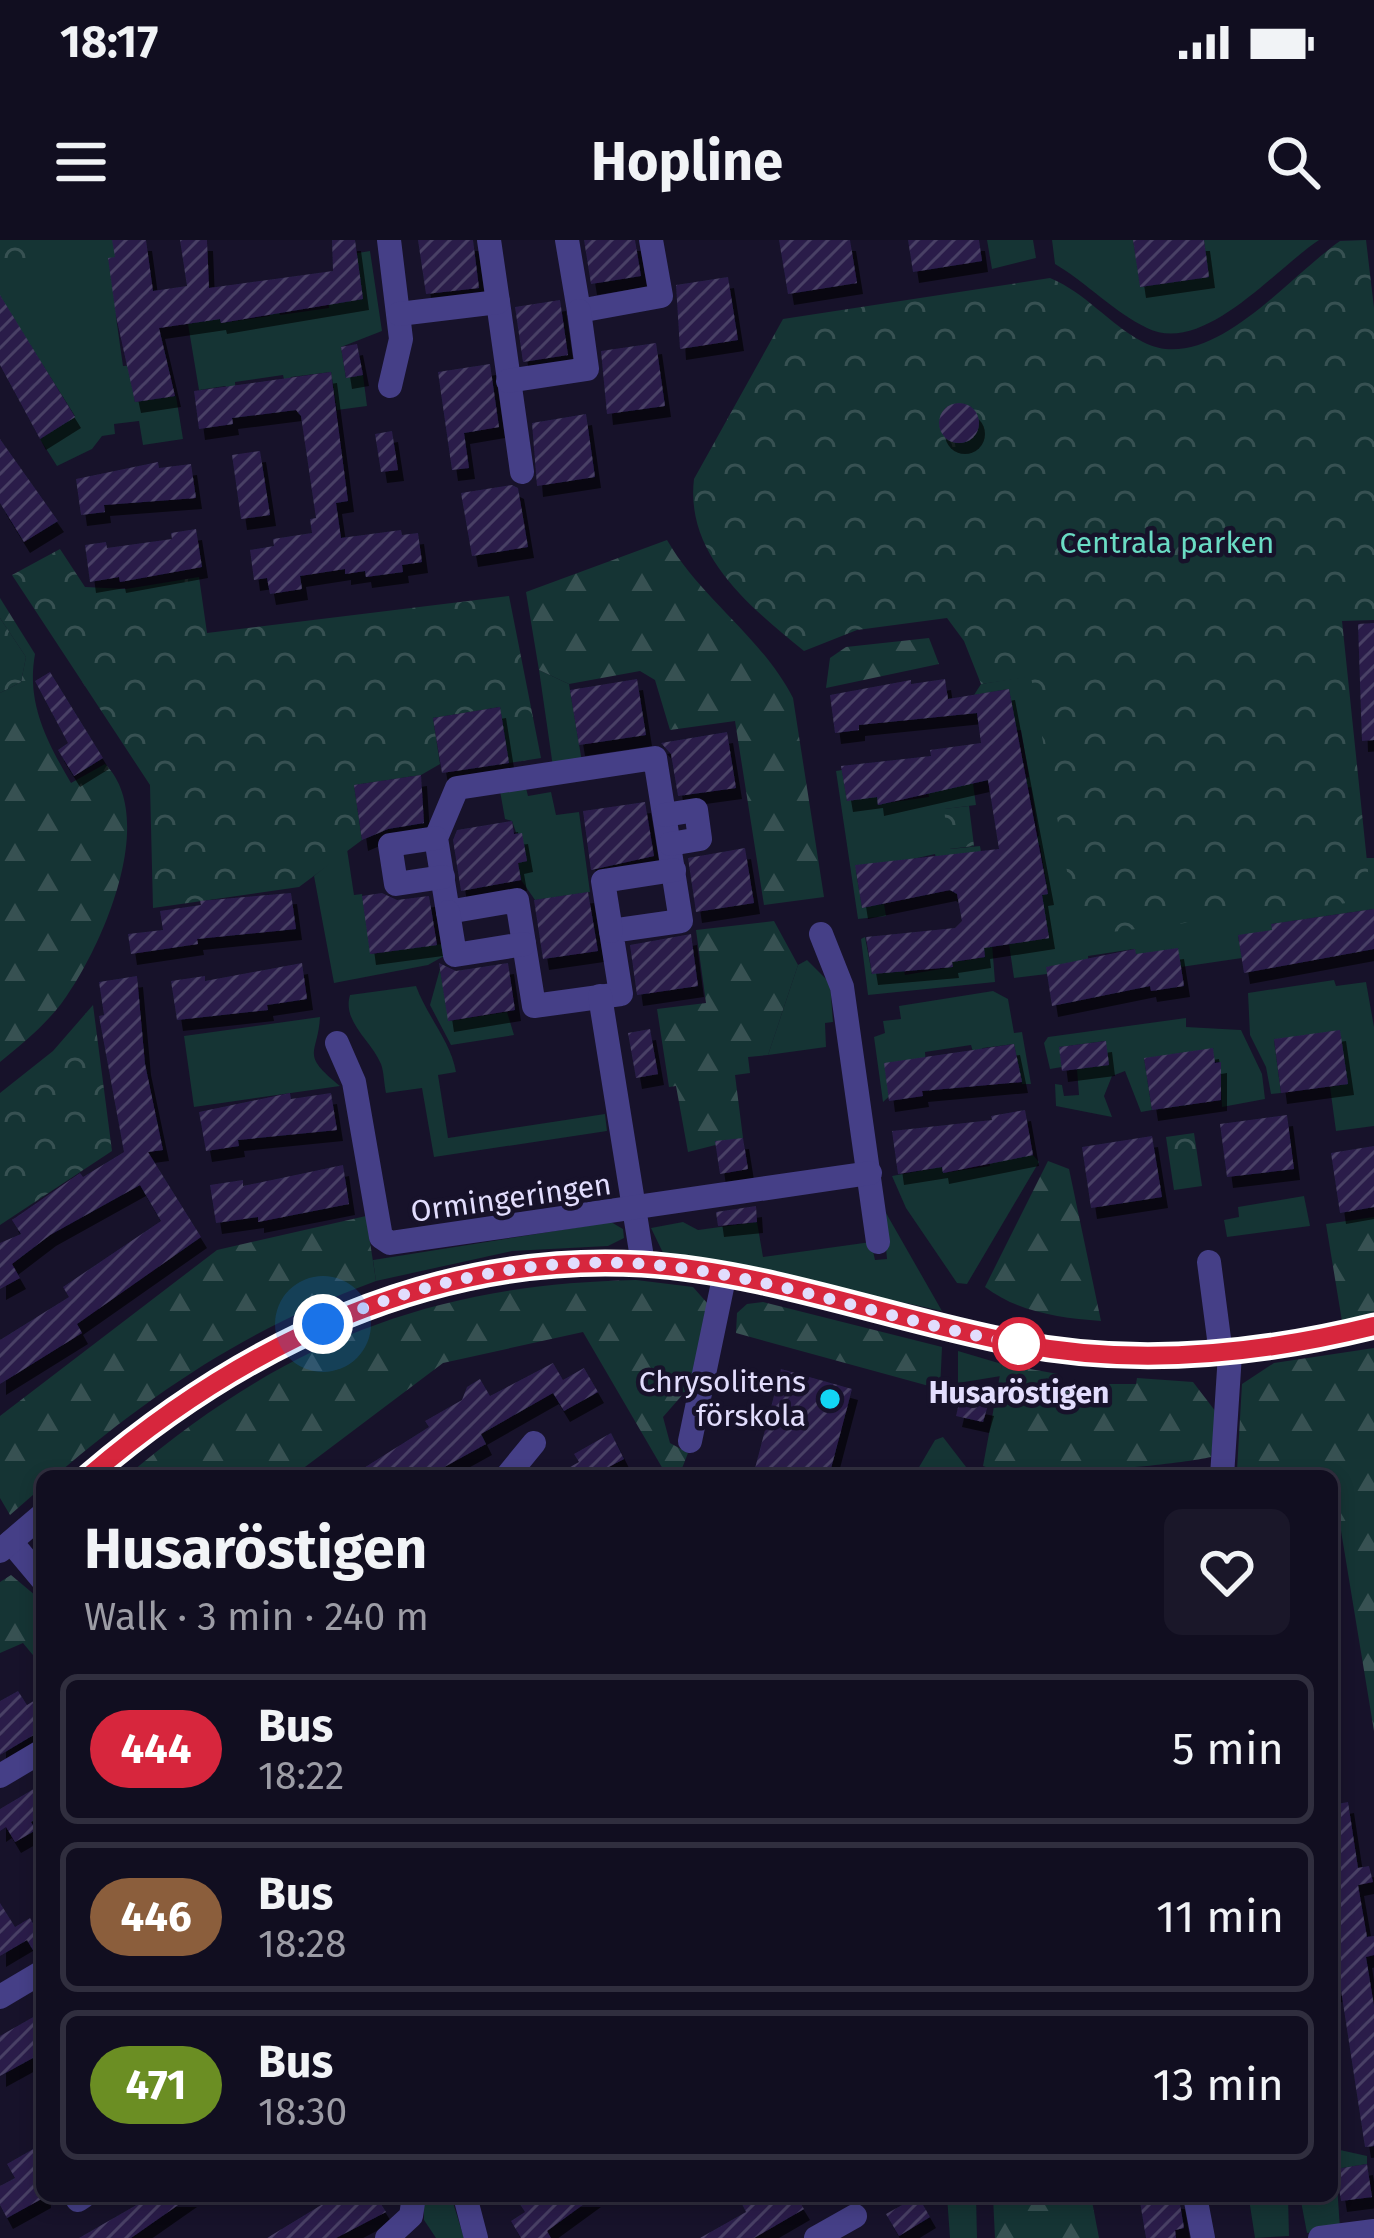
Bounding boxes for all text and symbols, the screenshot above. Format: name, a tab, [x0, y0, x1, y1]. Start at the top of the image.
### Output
text: 18:17	[60, 15, 158, 69]
icon: menu	[48, 129, 114, 195]
icon: search	[1260, 129, 1326, 195]
text: Hopline	[591, 130, 783, 194]
park label: Centrala parken	[1060, 525, 1274, 561]
street label: Ormingeringen	[408, 1166, 614, 1230]
your location	[293, 1294, 353, 1354]
marker: Husaröstigen	[994, 1319, 1044, 1369]
place label: Chrysolitens förskola	[639, 1364, 806, 1434]
place label: Husaröstigen	[929, 1375, 1109, 1411]
marker: Chrysolitens förskola	[817, 1386, 843, 1412]
button: heart	[1164, 1509, 1290, 1635]
text: Husaröstigen	[84, 1515, 427, 1583]
text: Walk · 3 min · 240 m	[84, 1594, 429, 1640]
text: Bus	[258, 1699, 333, 1753]
text: 5 min	[1172, 1722, 1284, 1776]
text: 444	[120, 1724, 192, 1774]
text: 18:22	[258, 1753, 344, 1799]
text: Bus	[258, 1867, 333, 1921]
text: 11 min	[1156, 1890, 1284, 1944]
text: 446	[120, 1892, 192, 1942]
text: 18:28	[258, 1921, 347, 1967]
text: Bus	[258, 2035, 333, 2089]
text: 13 min	[1153, 2058, 1284, 2112]
text: 471	[125, 2060, 187, 2110]
text: 18:30	[258, 2089, 347, 2135]

